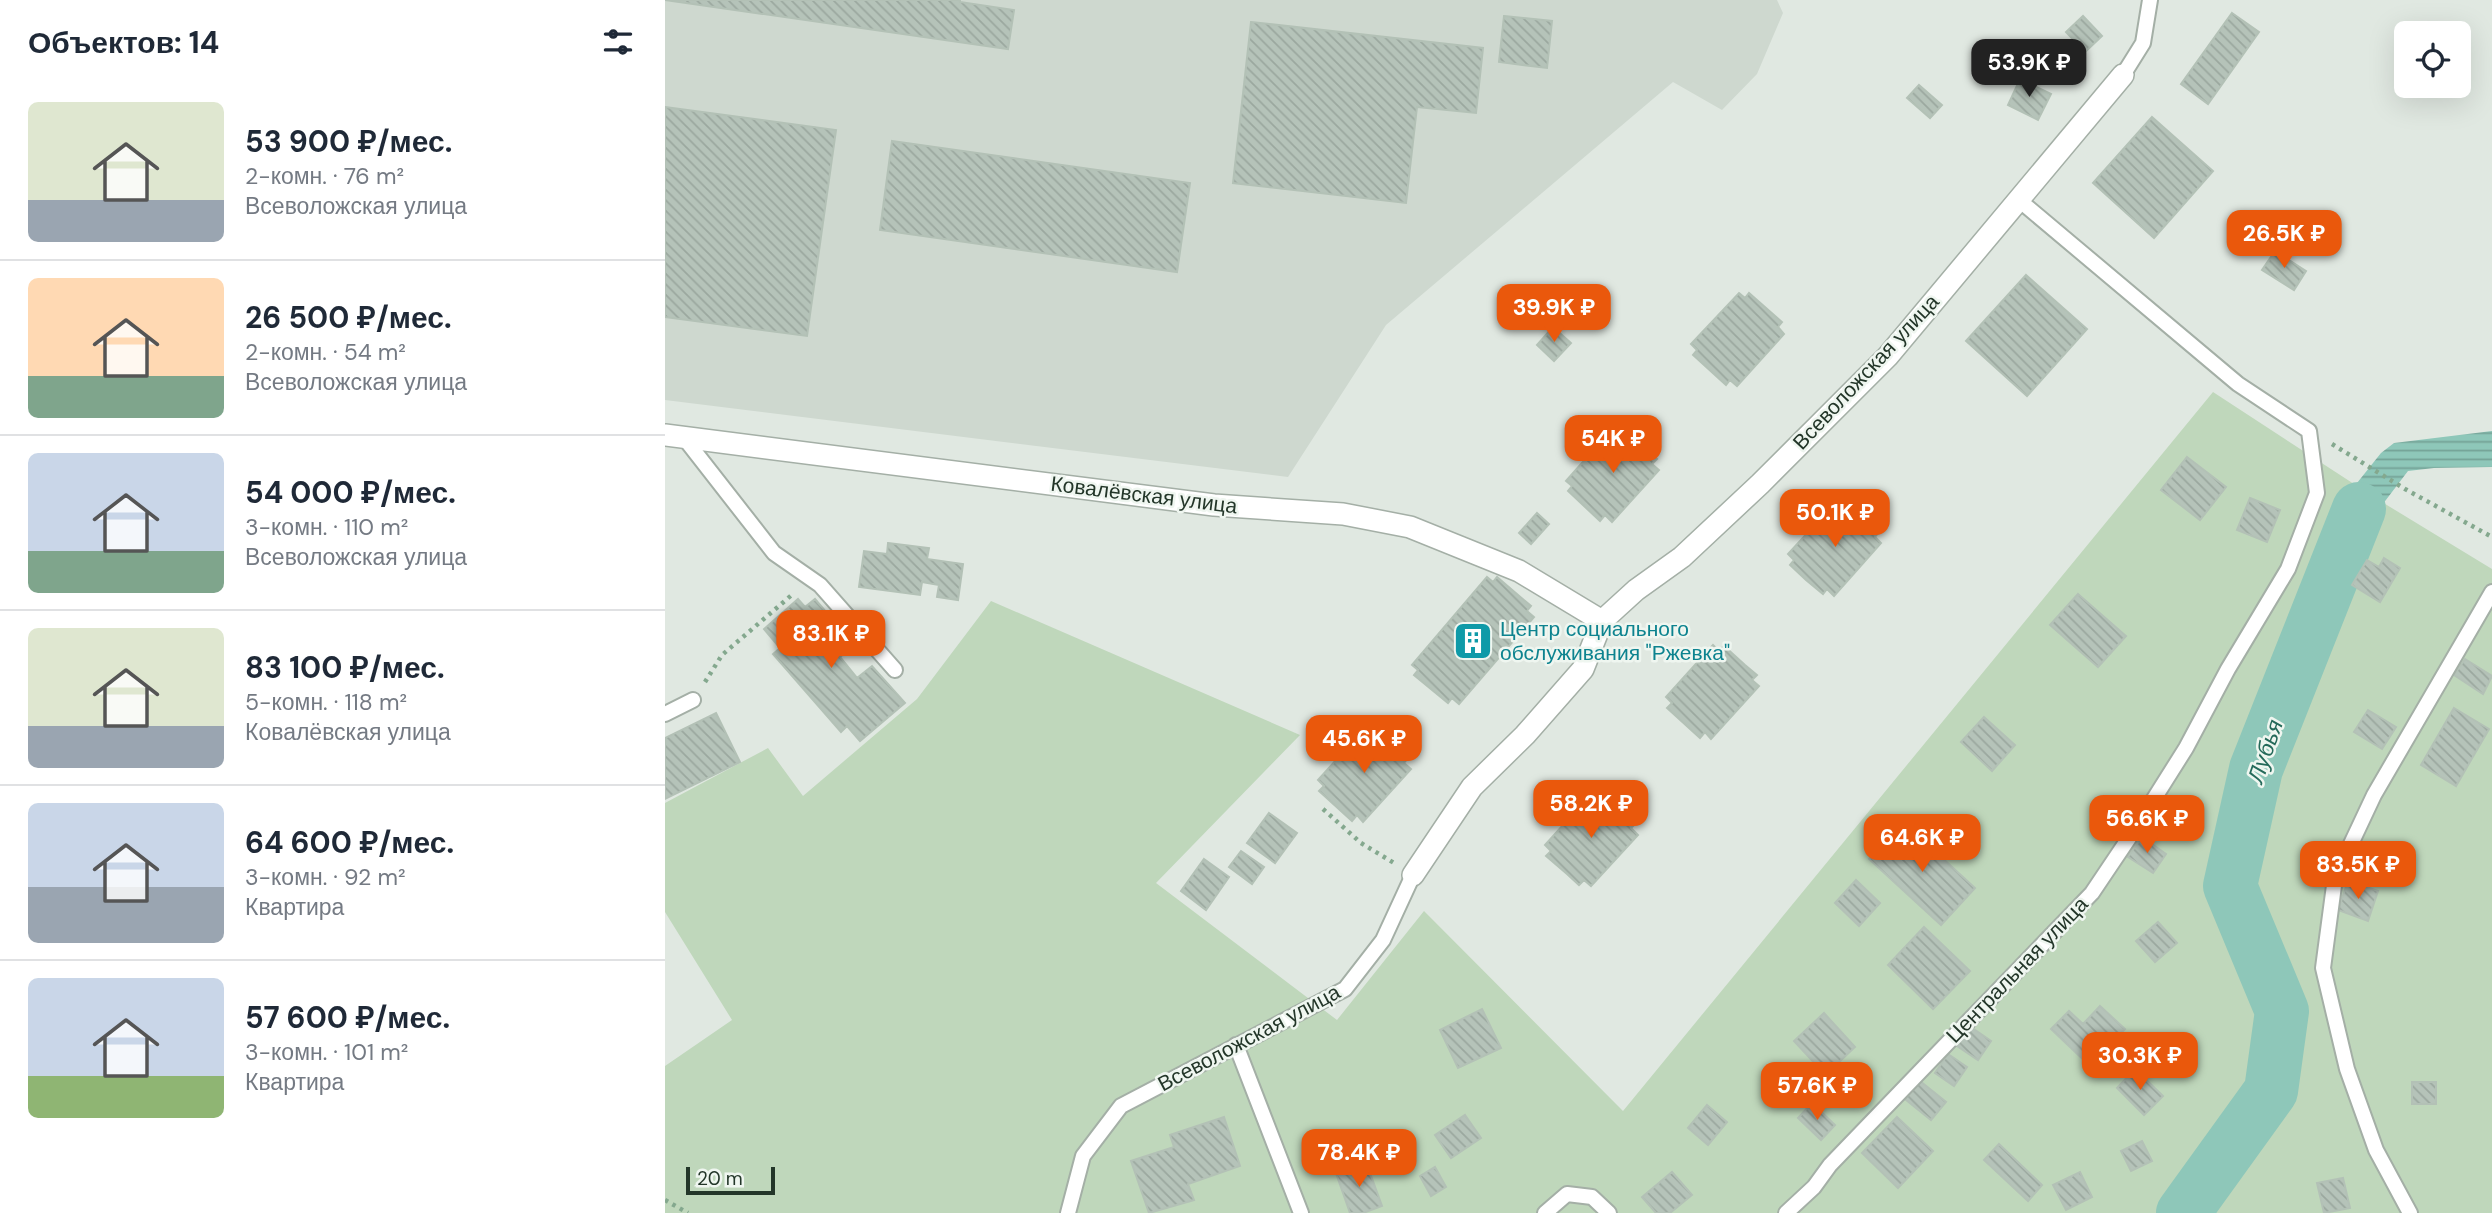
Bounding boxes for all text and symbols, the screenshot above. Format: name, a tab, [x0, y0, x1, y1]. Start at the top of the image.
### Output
map controls	[2394, 21, 2471, 98]
button: locate	[2394, 21, 2471, 98]
text: Объектов: 14	[28, 23, 219, 62]
icon: filters	[599, 23, 637, 61]
pin: 53.9K ₽	[1964, 40, 2094, 99]
text: 53.9K ₽	[1987, 47, 2071, 77]
text: 53 900 ₽/мес.	[245, 122, 452, 161]
icon: home	[84, 130, 168, 214]
text: 2-комн. · 76 m²	[245, 161, 404, 191]
text: Всеволожская улица	[245, 191, 467, 221]
pin: 26.5K ₽	[2219, 210, 2349, 270]
text: 26.5K ₽	[2243, 218, 2325, 248]
pin: 39.9K ₽	[1489, 284, 1619, 344]
street label: Всеволожская улица	[1787, 288, 1946, 456]
text: 39.9K ₽	[1513, 292, 1595, 322]
text: 26 500 ₽/мес.	[245, 298, 452, 337]
icon: home	[84, 306, 168, 390]
text: 2-комн. · 54 m²	[245, 337, 406, 367]
text: Всеволожская улица	[245, 367, 467, 397]
pin: 54K ₽	[1564, 416, 1662, 475]
text: 54K ₽	[1581, 423, 1645, 453]
street label: Ковалёвская улица	[1049, 470, 1239, 520]
text: 54 000 ₽/мес.	[245, 473, 456, 512]
icon: home	[84, 481, 168, 565]
pin: 50.1K ₽	[1770, 490, 1900, 549]
text: 50.1K ₽	[1796, 497, 1874, 527]
text: 3-комн. · 110 m²	[245, 512, 408, 542]
text: Всеволожская улица	[245, 542, 467, 572]
pin: 83.1K ₽	[766, 610, 896, 670]
place label: Центр социального обслуживания "Ржевка"	[1500, 615, 1730, 667]
text: 83.1K ₽	[792, 618, 870, 648]
building icon: Центр социального обслуживания "Ржевка"	[1452, 620, 1494, 662]
text: 83 100 ₽/мес.	[245, 648, 445, 687]
icon: home	[84, 656, 168, 740]
text: 5-комн. · 118 m²	[245, 687, 407, 717]
water label: Лубья	[2240, 715, 2290, 789]
pin: 45.6K ₽	[1299, 716, 1429, 775]
text: Ковалёвская улица	[245, 717, 451, 747]
text: 45.6K ₽	[1322, 723, 1406, 753]
pin: 58.2K ₽	[1526, 780, 1656, 840]
text: 58.2K ₽	[1549, 788, 1633, 818]
pin: 56.6K ₽	[2082, 796, 2212, 855]
text: 56.6K ₽	[2105, 803, 2189, 833]
pin: 64.6K ₽	[1857, 814, 1987, 874]
text: 64.6K ₽	[1880, 822, 1964, 852]
text: 64 600 ₽/мес.	[245, 823, 454, 862]
icon: home	[84, 831, 168, 915]
pin: 83.5K ₽	[2293, 842, 2423, 901]
text: 83.5K ₽	[2316, 849, 2400, 879]
text: 3-комн. · 92 m²	[245, 862, 406, 892]
street label: Центральная улица	[1940, 891, 2094, 1049]
text: Квартира	[245, 892, 344, 922]
street label: Всеволожская улица	[1153, 978, 1345, 1098]
text: 57 600 ₽/мес.	[245, 998, 450, 1037]
icon: home	[84, 1006, 168, 1090]
pin: 30.3K ₽	[2075, 1032, 2205, 1092]
text: 3-комн. · 101 m²	[245, 1037, 408, 1067]
text: 30.3K ₽	[2098, 1040, 2182, 1070]
pin: 57.6K ₽	[1752, 1062, 1882, 1122]
text: Квартира	[245, 1067, 344, 1097]
text: 57.6K ₽	[1777, 1070, 1857, 1100]
pin: 78.4K ₽	[1294, 1130, 1424, 1189]
text: 78.4K ₽	[1318, 1137, 1400, 1167]
scale bar	[686, 1164, 775, 1196]
text: 20 m	[697, 1166, 743, 1191]

